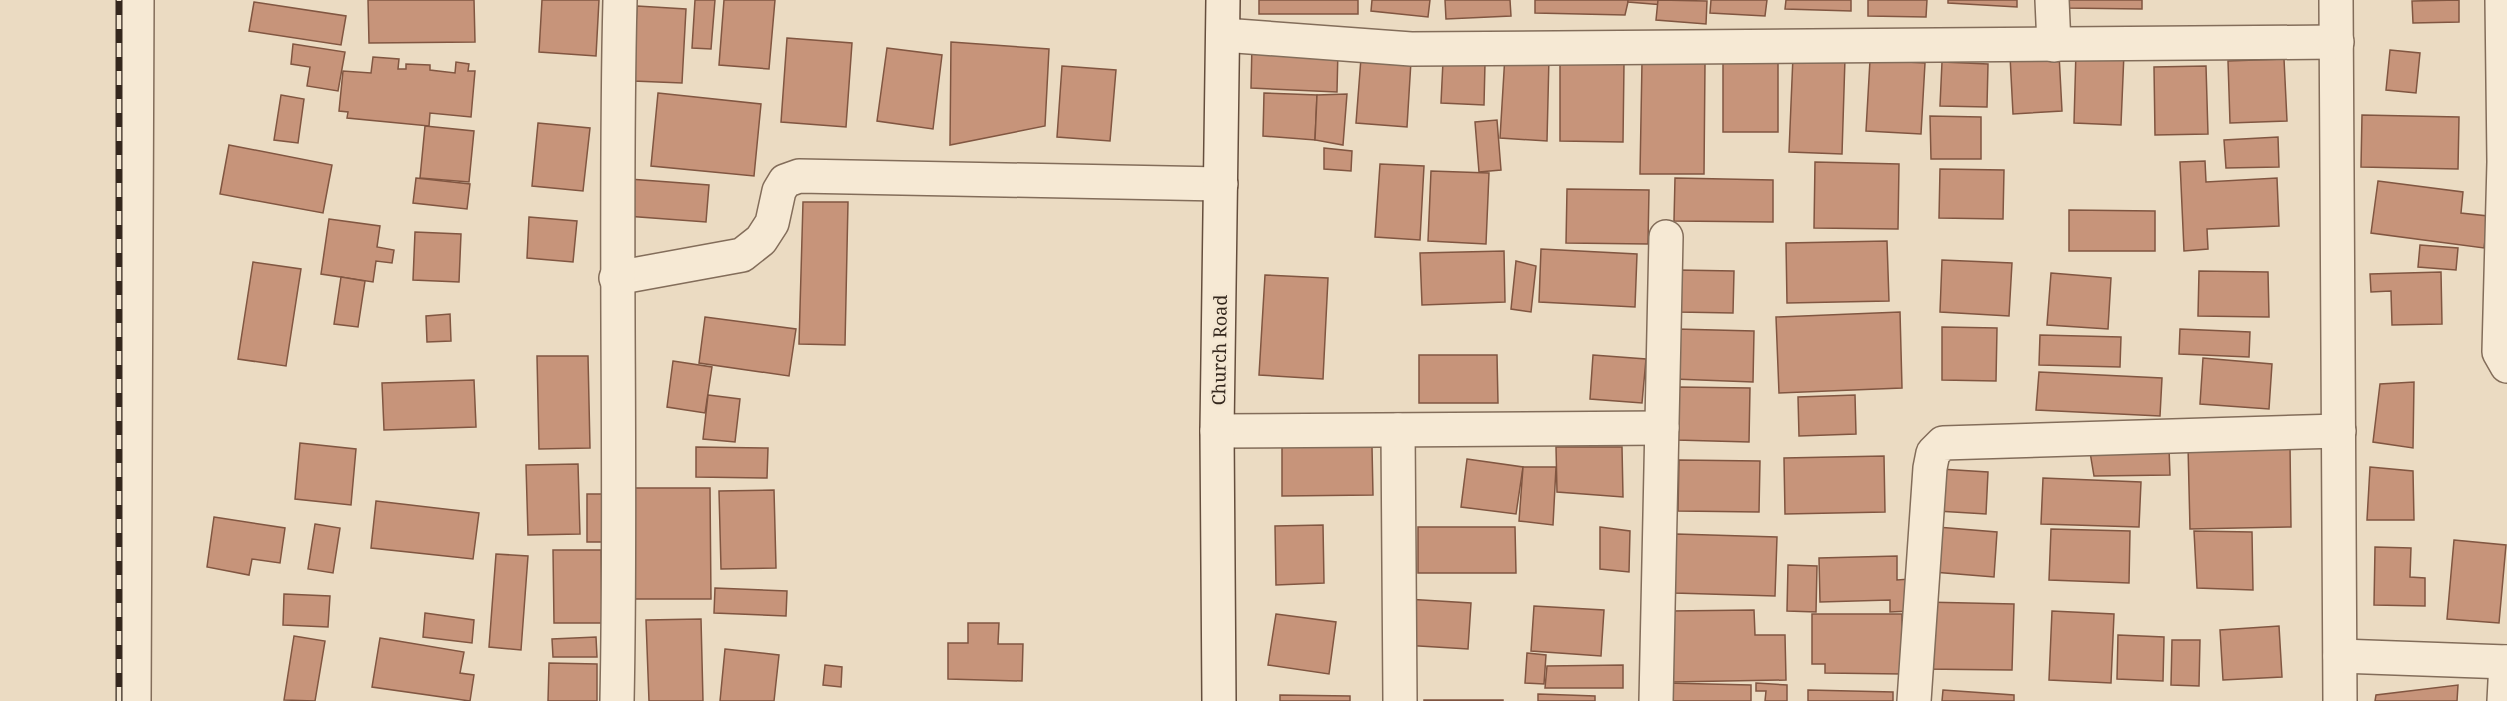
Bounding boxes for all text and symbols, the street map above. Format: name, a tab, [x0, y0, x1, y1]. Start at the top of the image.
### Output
street label: Church Road	[1206, 294, 1232, 406]

